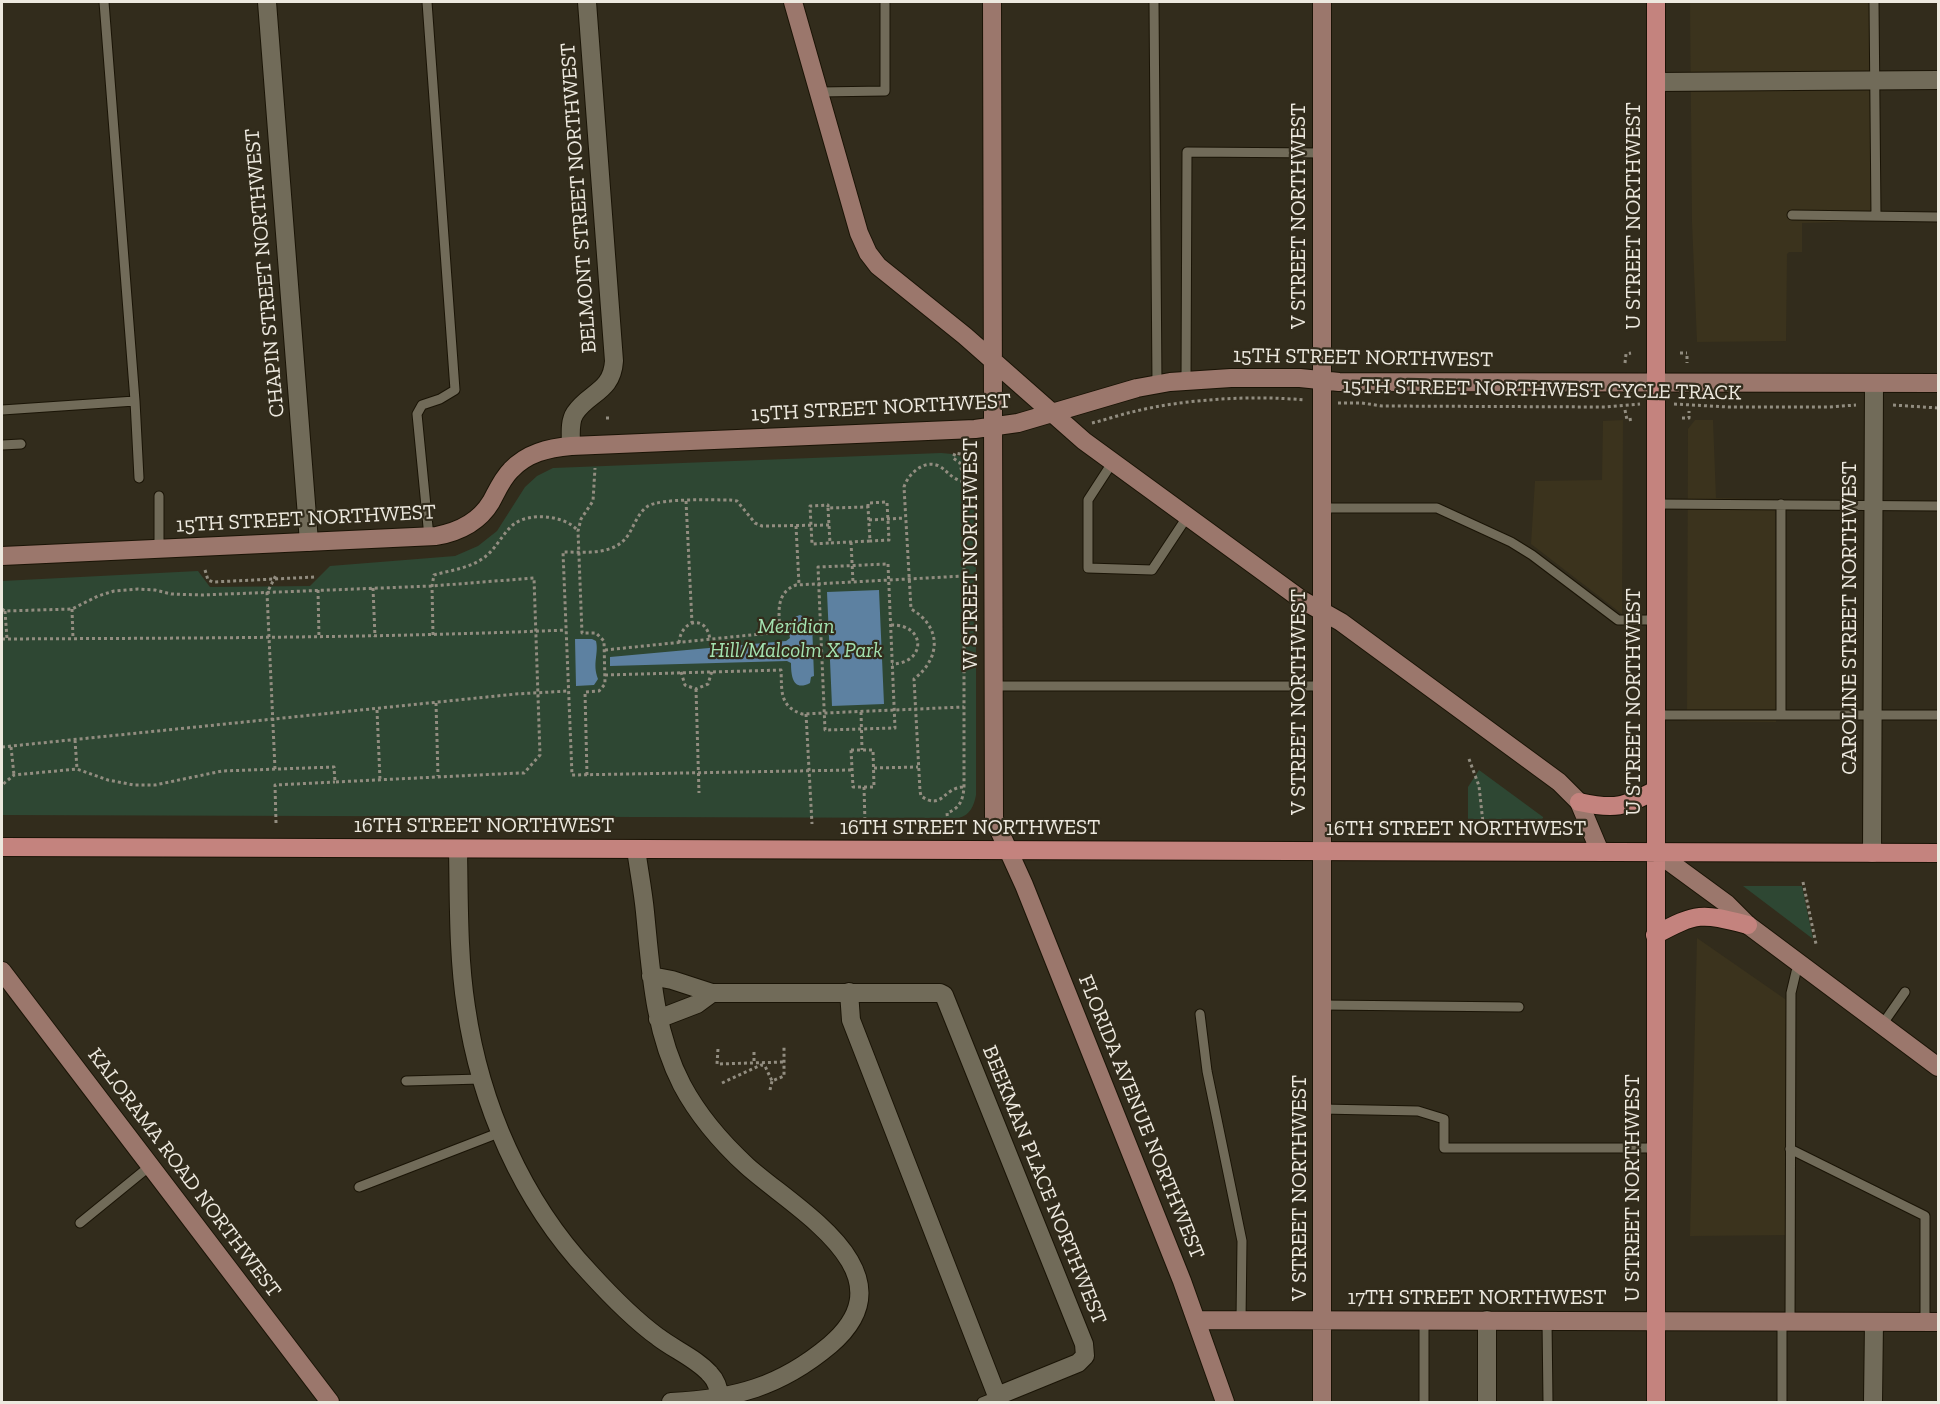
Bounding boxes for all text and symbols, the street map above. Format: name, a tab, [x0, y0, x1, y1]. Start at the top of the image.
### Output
street label: BELMONT STREET NORTHWEST	[556, 42, 602, 354]
street label: U STREET NORTHWEST	[1621, 102, 1647, 330]
street label: V STREET NORTHWEST	[1286, 103, 1312, 329]
street label: CHAPIN STREET NORTHWEST	[240, 128, 290, 418]
street label: 15TH STREET NORTHWEST	[1233, 343, 1493, 373]
street label: 15TH STREET NORTHWEST CYCLE TRACK	[1342, 374, 1742, 406]
street label: 15TH STREET NORTHWEST	[750, 389, 1012, 427]
street label: W STREET NORTHWEST	[958, 438, 984, 670]
street label: CAROLINE STREET NORTHWEST	[1837, 461, 1863, 775]
street label: 15TH STREET NORTHWEST	[175, 500, 437, 538]
street label: U STREET NORTHWEST	[1621, 588, 1647, 816]
street label: V STREET NORTHWEST	[1286, 589, 1312, 815]
park label: Meridian Hill/Malcolm X Park	[709, 614, 883, 664]
street label: 16TH STREET NORTHWEST	[354, 813, 614, 839]
street label: 16TH STREET NORTHWEST	[840, 815, 1100, 841]
street label: 16TH STREET NORTHWEST	[1326, 816, 1586, 842]
street label: FLORIDA AVENUE NORTHWEST	[1072, 971, 1210, 1263]
street label: BEEKMAN PLACE NORTHWEST	[976, 1042, 1112, 1328]
street label: KALORAMA ROAD NORTHWEST	[82, 1043, 286, 1303]
street label: U STREET NORTHWEST	[1620, 1074, 1646, 1302]
street label: V STREET NORTHWEST	[1287, 1075, 1313, 1301]
street label: 17TH STREET NORTHWEST	[1347, 1285, 1607, 1311]

